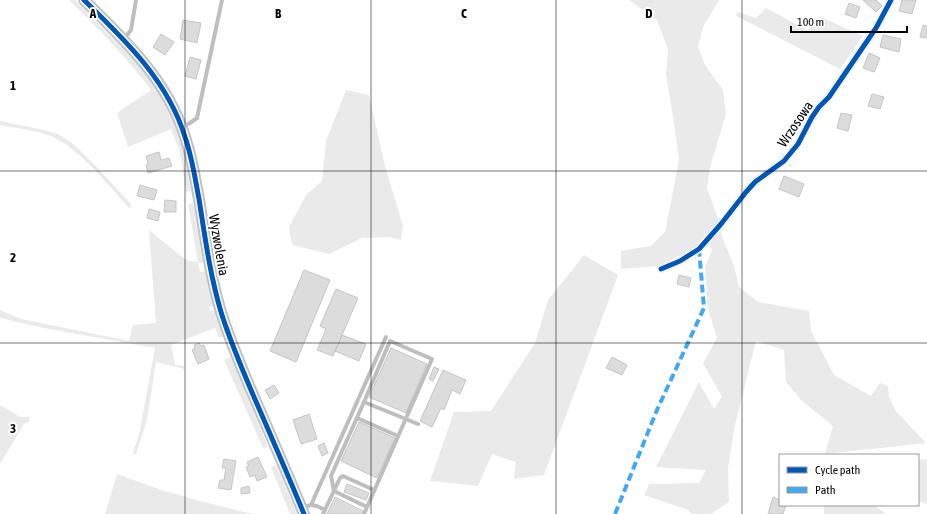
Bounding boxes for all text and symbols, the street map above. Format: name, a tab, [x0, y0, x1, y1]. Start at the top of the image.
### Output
text: A	[89, 6, 97, 21]
text: B	[275, 6, 282, 21]
text: C	[461, 6, 467, 21]
text: D	[645, 6, 653, 21]
scale bar	[791, 8, 907, 34]
text: 100 m	[797, 15, 824, 29]
text: 1	[10, 78, 16, 93]
street label: Wrzosowa	[774, 98, 816, 150]
street label: Wyzwolenia	[206, 213, 232, 277]
text: 2	[10, 250, 16, 265]
text: 3	[10, 421, 16, 436]
legend	[779, 454, 919, 506]
text: Cycle path	[815, 463, 860, 477]
text: Path	[815, 483, 836, 497]

